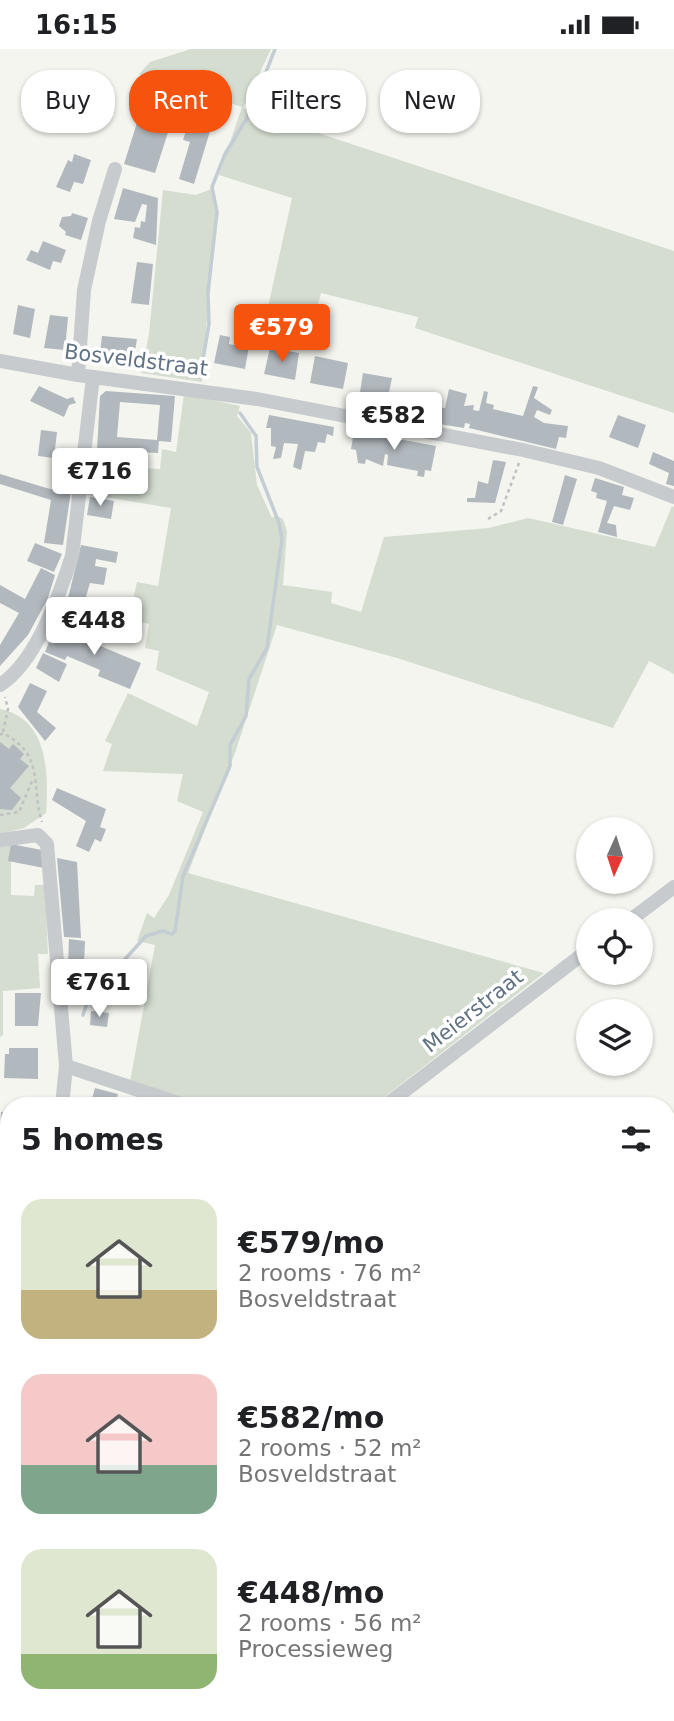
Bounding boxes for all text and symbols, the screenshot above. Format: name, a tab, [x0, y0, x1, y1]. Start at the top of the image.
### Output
text: 16:15	[35, 10, 118, 40]
chip: Buy	[21, 70, 115, 133]
chip: Rent	[129, 70, 232, 133]
chip: Filters	[246, 70, 366, 133]
chip: New	[380, 70, 480, 133]
pin: €579	[241, 305, 323, 364]
text: €579	[250, 314, 314, 340]
street label: Bosveldstraat	[63, 339, 209, 381]
pin: €582	[353, 393, 435, 452]
text: €582	[362, 402, 426, 428]
pin: €716	[59, 449, 141, 508]
text: €716	[68, 458, 132, 484]
pin: €448	[53, 597, 135, 657]
text: €448	[62, 607, 126, 633]
north arrow	[576, 817, 653, 894]
map controls	[576, 817, 653, 1076]
button: locate	[576, 908, 653, 985]
pin: €761	[58, 960, 140, 1019]
street label: Meierstraat	[418, 965, 528, 1057]
text: €761	[67, 969, 131, 995]
button: layers	[576, 999, 653, 1076]
icon: filters	[617, 1120, 655, 1158]
text: 5 homes	[21, 1122, 164, 1157]
text: €579/mo	[238, 1225, 384, 1260]
icon: home	[77, 1227, 161, 1311]
text: 2 rooms · 76 m²	[238, 1260, 422, 1286]
text: Bosveldstraat	[238, 1286, 396, 1312]
text: €582/mo	[238, 1400, 384, 1435]
icon: home	[77, 1402, 161, 1486]
text: 2 rooms · 52 m²	[238, 1435, 422, 1461]
text: Bosveldstraat	[238, 1461, 396, 1487]
text: €448/mo	[238, 1575, 384, 1610]
icon: home	[77, 1577, 161, 1661]
text: 2 rooms · 56 m²	[238, 1610, 422, 1636]
text: Processieweg	[238, 1636, 393, 1662]

